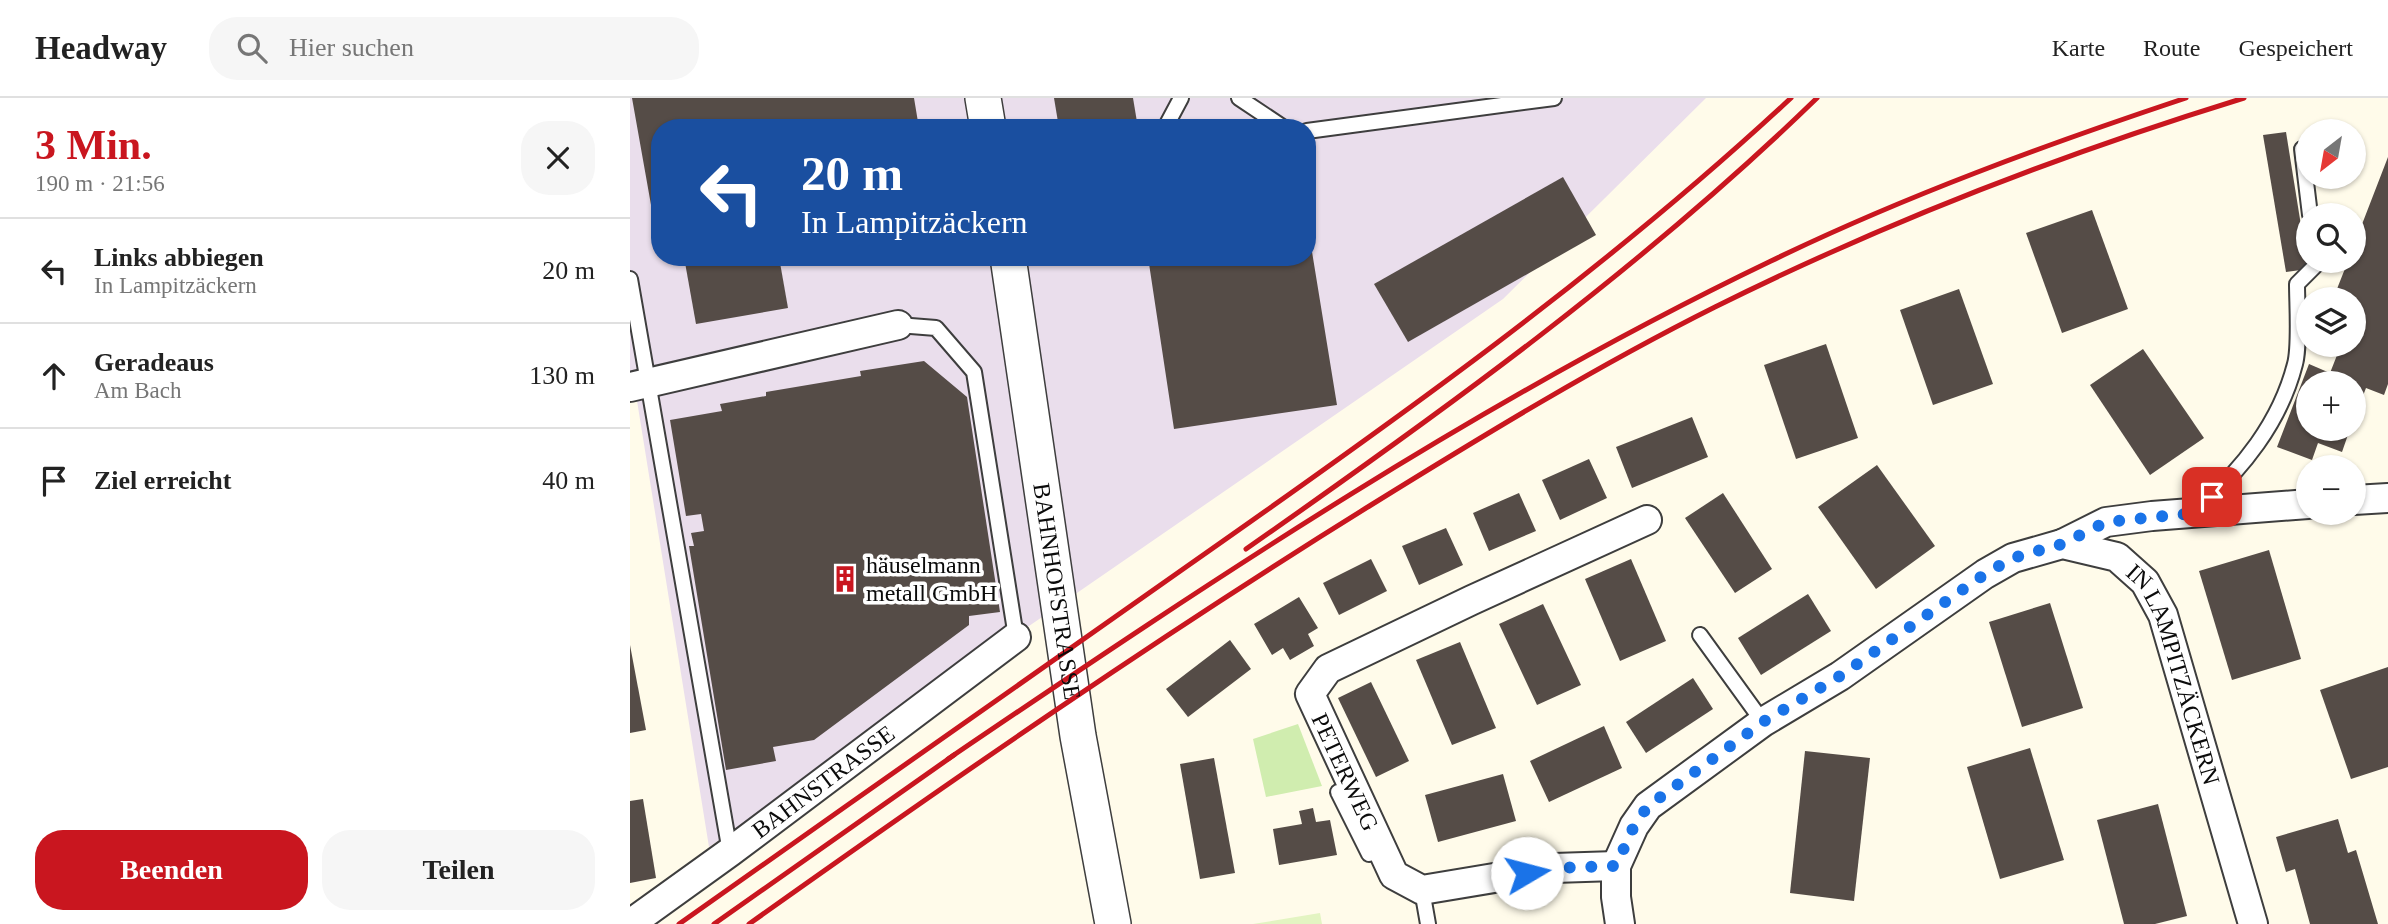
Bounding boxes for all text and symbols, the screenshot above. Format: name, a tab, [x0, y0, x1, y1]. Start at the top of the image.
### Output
search box	[209, 17, 699, 80]
icon: search	[233, 29, 271, 67]
text: Headway	[35, 30, 167, 66]
text: Hier suchen	[289, 33, 414, 62]
text: Karte	[2052, 35, 2105, 61]
text: Route	[2143, 35, 2200, 61]
text: Gespeichert	[2238, 35, 2353, 61]
north arrow	[2296, 119, 2366, 189]
map controls	[2296, 119, 2366, 525]
button: close	[521, 121, 595, 195]
text: 3 Min.	[35, 122, 152, 168]
text: 20 m	[801, 146, 903, 201]
icon: left	[686, 147, 777, 238]
text: 190 m · 21:56	[35, 171, 165, 196]
button: search	[2296, 203, 2366, 273]
text: In Lampitzäckern	[801, 204, 1028, 240]
text: Links abbiegen	[94, 243, 264, 272]
icon: left	[35, 252, 73, 290]
text: 20 m	[542, 256, 595, 285]
text: In Lampitzäckern	[94, 273, 257, 298]
button: layers	[2296, 287, 2366, 357]
text: Geradeaus	[94, 348, 214, 377]
icon: ahead	[35, 357, 73, 395]
text: 130 m	[529, 361, 595, 390]
button: +	[2296, 371, 2366, 441]
text: Am Bach	[94, 378, 182, 403]
button: −	[2296, 455, 2366, 525]
icon: arrive	[35, 462, 73, 500]
text: Ziel erreicht	[94, 466, 231, 495]
text: 40 m	[542, 466, 595, 495]
pin	[2182, 467, 2242, 527]
icon: arrive	[2193, 478, 2231, 516]
street label: BAHNHOFSTRASSE	[1028, 481, 1086, 702]
place label: häuselmann metall GmbH	[866, 552, 997, 606]
street label: IN LAMPITZÄCKERN	[2121, 559, 2225, 788]
building icon: häuselmann metall GmbH	[830, 564, 860, 594]
street label: PETERWEG	[1306, 709, 1384, 835]
street label: BAHNSTRASSE	[747, 720, 899, 844]
button: Beenden	[35, 830, 308, 910]
button: Teilen	[322, 830, 595, 910]
position arrow	[1490, 836, 1564, 910]

